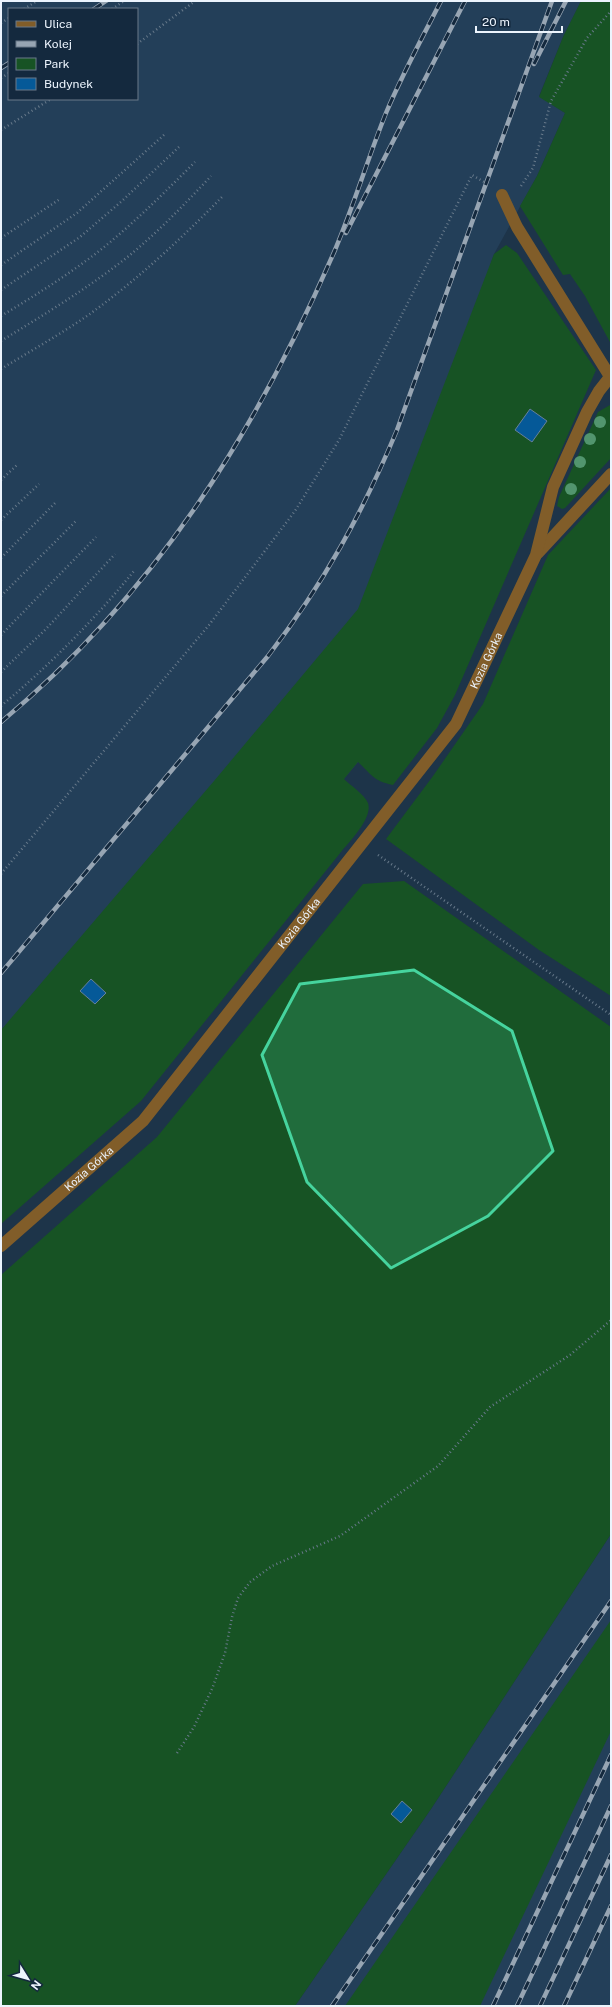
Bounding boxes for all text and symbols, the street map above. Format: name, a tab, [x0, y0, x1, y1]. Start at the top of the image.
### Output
legend	[8, 8, 138, 100]
scale bar	[476, 8, 562, 34]
text: 20 m	[482, 15, 510, 29]
text: Ulica	[44, 17, 72, 31]
text: Kolej	[44, 37, 72, 51]
text: Park	[44, 57, 70, 71]
text: Budynek	[44, 77, 93, 91]
street label: Kozia Górka	[468, 630, 505, 691]
street label: Kozia Górka	[275, 896, 322, 951]
street label: Kozia Górka	[62, 1144, 116, 1193]
north arrow	[8, 1959, 48, 1999]
text: N	[29, 1978, 43, 1992]

